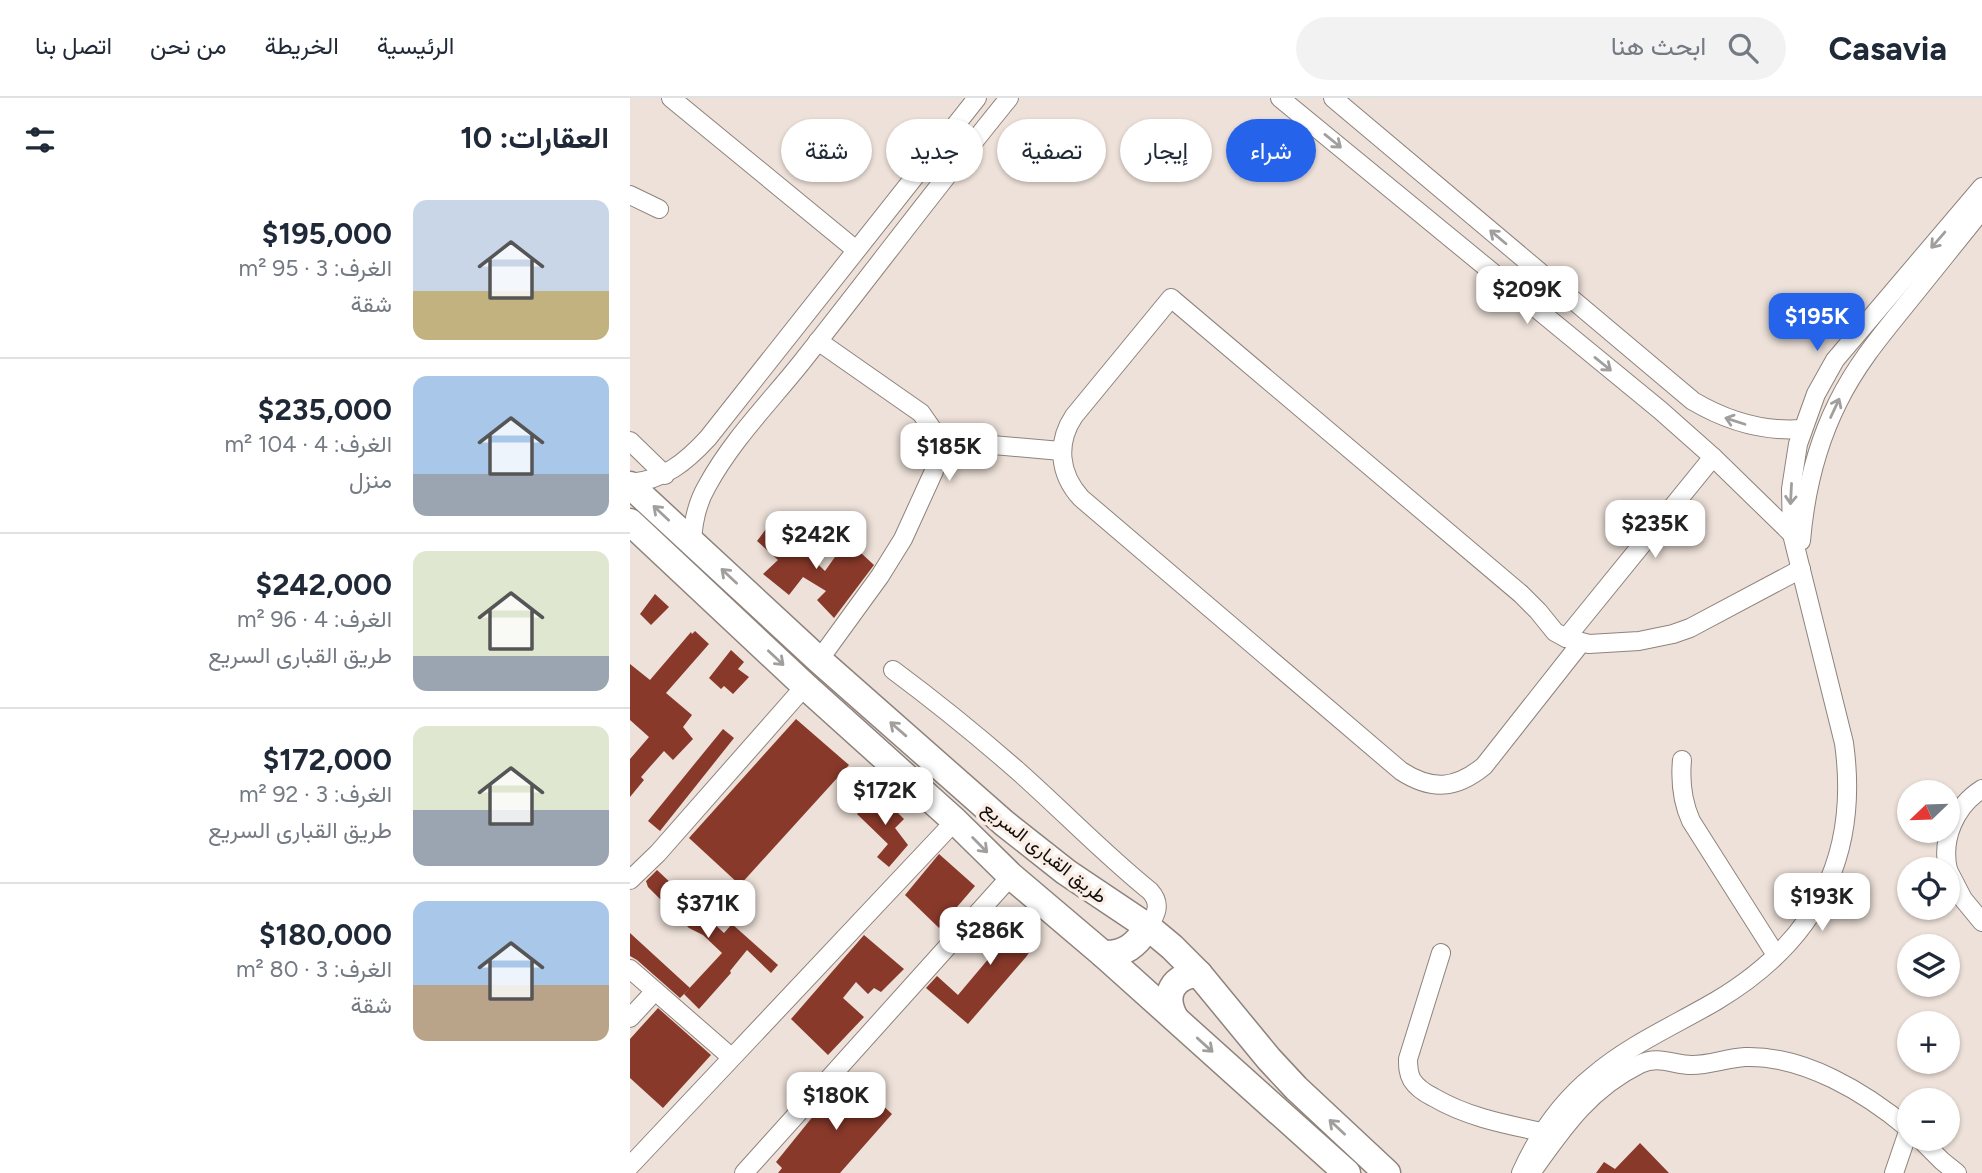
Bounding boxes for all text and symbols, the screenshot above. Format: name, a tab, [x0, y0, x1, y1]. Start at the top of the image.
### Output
search box	[1296, 17, 1786, 80]
icon: search	[1724, 29, 1762, 67]
text: Casavia	[1828, 29, 1947, 68]
text: ابحث هنا	[1611, 30, 1706, 62]
text: اتصل بنا	[35, 31, 112, 60]
text: من نحن	[150, 31, 227, 60]
text: الخريطة	[265, 31, 339, 60]
text: الرئيسية	[377, 31, 454, 60]
text: العقارات: 10	[460, 119, 609, 156]
chip: شقة	[781, 119, 872, 182]
chip: جديد	[886, 119, 983, 182]
chip: تصفية	[997, 119, 1106, 182]
chip: إيجار	[1120, 119, 1212, 182]
chip: شراء	[1226, 119, 1316, 182]
icon: filters	[21, 121, 59, 159]
one-way arrow	[1324, 133, 1342, 149]
text: $195,000	[262, 215, 392, 252]
icon: home	[469, 228, 553, 312]
one-way arrow	[1489, 229, 1507, 245]
one-way arrow	[1930, 230, 1946, 248]
text: الغرف: 3 · 95 m²	[239, 254, 392, 282]
pin: $209K	[1478, 266, 1576, 326]
text: $209K	[1492, 275, 1562, 303]
text: شقة	[350, 290, 392, 318]
pin: $195K	[1768, 294, 1866, 353]
text: $195K	[1785, 302, 1849, 330]
one-way arrow	[1594, 356, 1612, 371]
text: $235,000	[258, 391, 392, 428]
one-way arrow	[1829, 398, 1842, 419]
icon: home	[469, 404, 553, 488]
one-way arrow	[1724, 414, 1746, 426]
pin: $185K	[900, 424, 998, 483]
text: الغرف: 4 · 104 m²	[225, 430, 392, 458]
text: $185K	[916, 432, 982, 460]
text: منزل	[349, 466, 392, 494]
one-way arrow	[1784, 482, 1797, 504]
pin: $235K	[1606, 500, 1704, 560]
one-way arrow	[653, 505, 670, 522]
text: $235K	[1621, 509, 1689, 537]
pin: $242K	[767, 512, 865, 571]
text: $242K	[781, 520, 851, 548]
text: $242,000	[256, 566, 392, 603]
one-way arrow	[721, 568, 738, 585]
icon: home	[469, 579, 553, 663]
text: الغرف: 4 · 96 m²	[237, 605, 392, 633]
text: طريق القبارى السريع	[208, 641, 392, 669]
one-way arrow	[767, 650, 784, 667]
one-way arrow	[889, 721, 907, 737]
text: $172,000	[263, 741, 392, 778]
icon: home	[469, 754, 553, 838]
pin: $172K	[836, 768, 934, 827]
text: $172K	[853, 776, 917, 804]
text: الغرف: 3 · 92 m²	[239, 780, 392, 808]
north arrow	[1897, 780, 1960, 844]
map controls	[1897, 780, 1960, 1151]
street label: طريق القبارى السريع	[976, 797, 1112, 910]
text: طريق القبارى السريع	[208, 816, 392, 844]
one-way arrow	[971, 837, 988, 854]
button: locate	[1897, 857, 1960, 920]
pin: $193K	[1773, 874, 1871, 933]
pin: $371K	[659, 880, 757, 940]
text: $193K	[1790, 882, 1854, 910]
text: $371K	[676, 889, 740, 917]
pin: $286K	[941, 908, 1039, 967]
text: $180,000	[259, 916, 392, 953]
text: $286K	[956, 916, 1024, 944]
icon: home	[469, 929, 553, 1013]
button: layers	[1897, 934, 1960, 997]
text: الغرف: 3 · 80 m²	[236, 955, 392, 983]
text: شقة	[350, 991, 392, 1019]
button: +	[1897, 1011, 1960, 1074]
one-way arrow	[1196, 1037, 1214, 1053]
pin: $180K	[787, 1072, 885, 1132]
text: $180K	[803, 1081, 869, 1109]
button: −	[1897, 1088, 1960, 1151]
one-way arrow	[1329, 1118, 1346, 1135]

